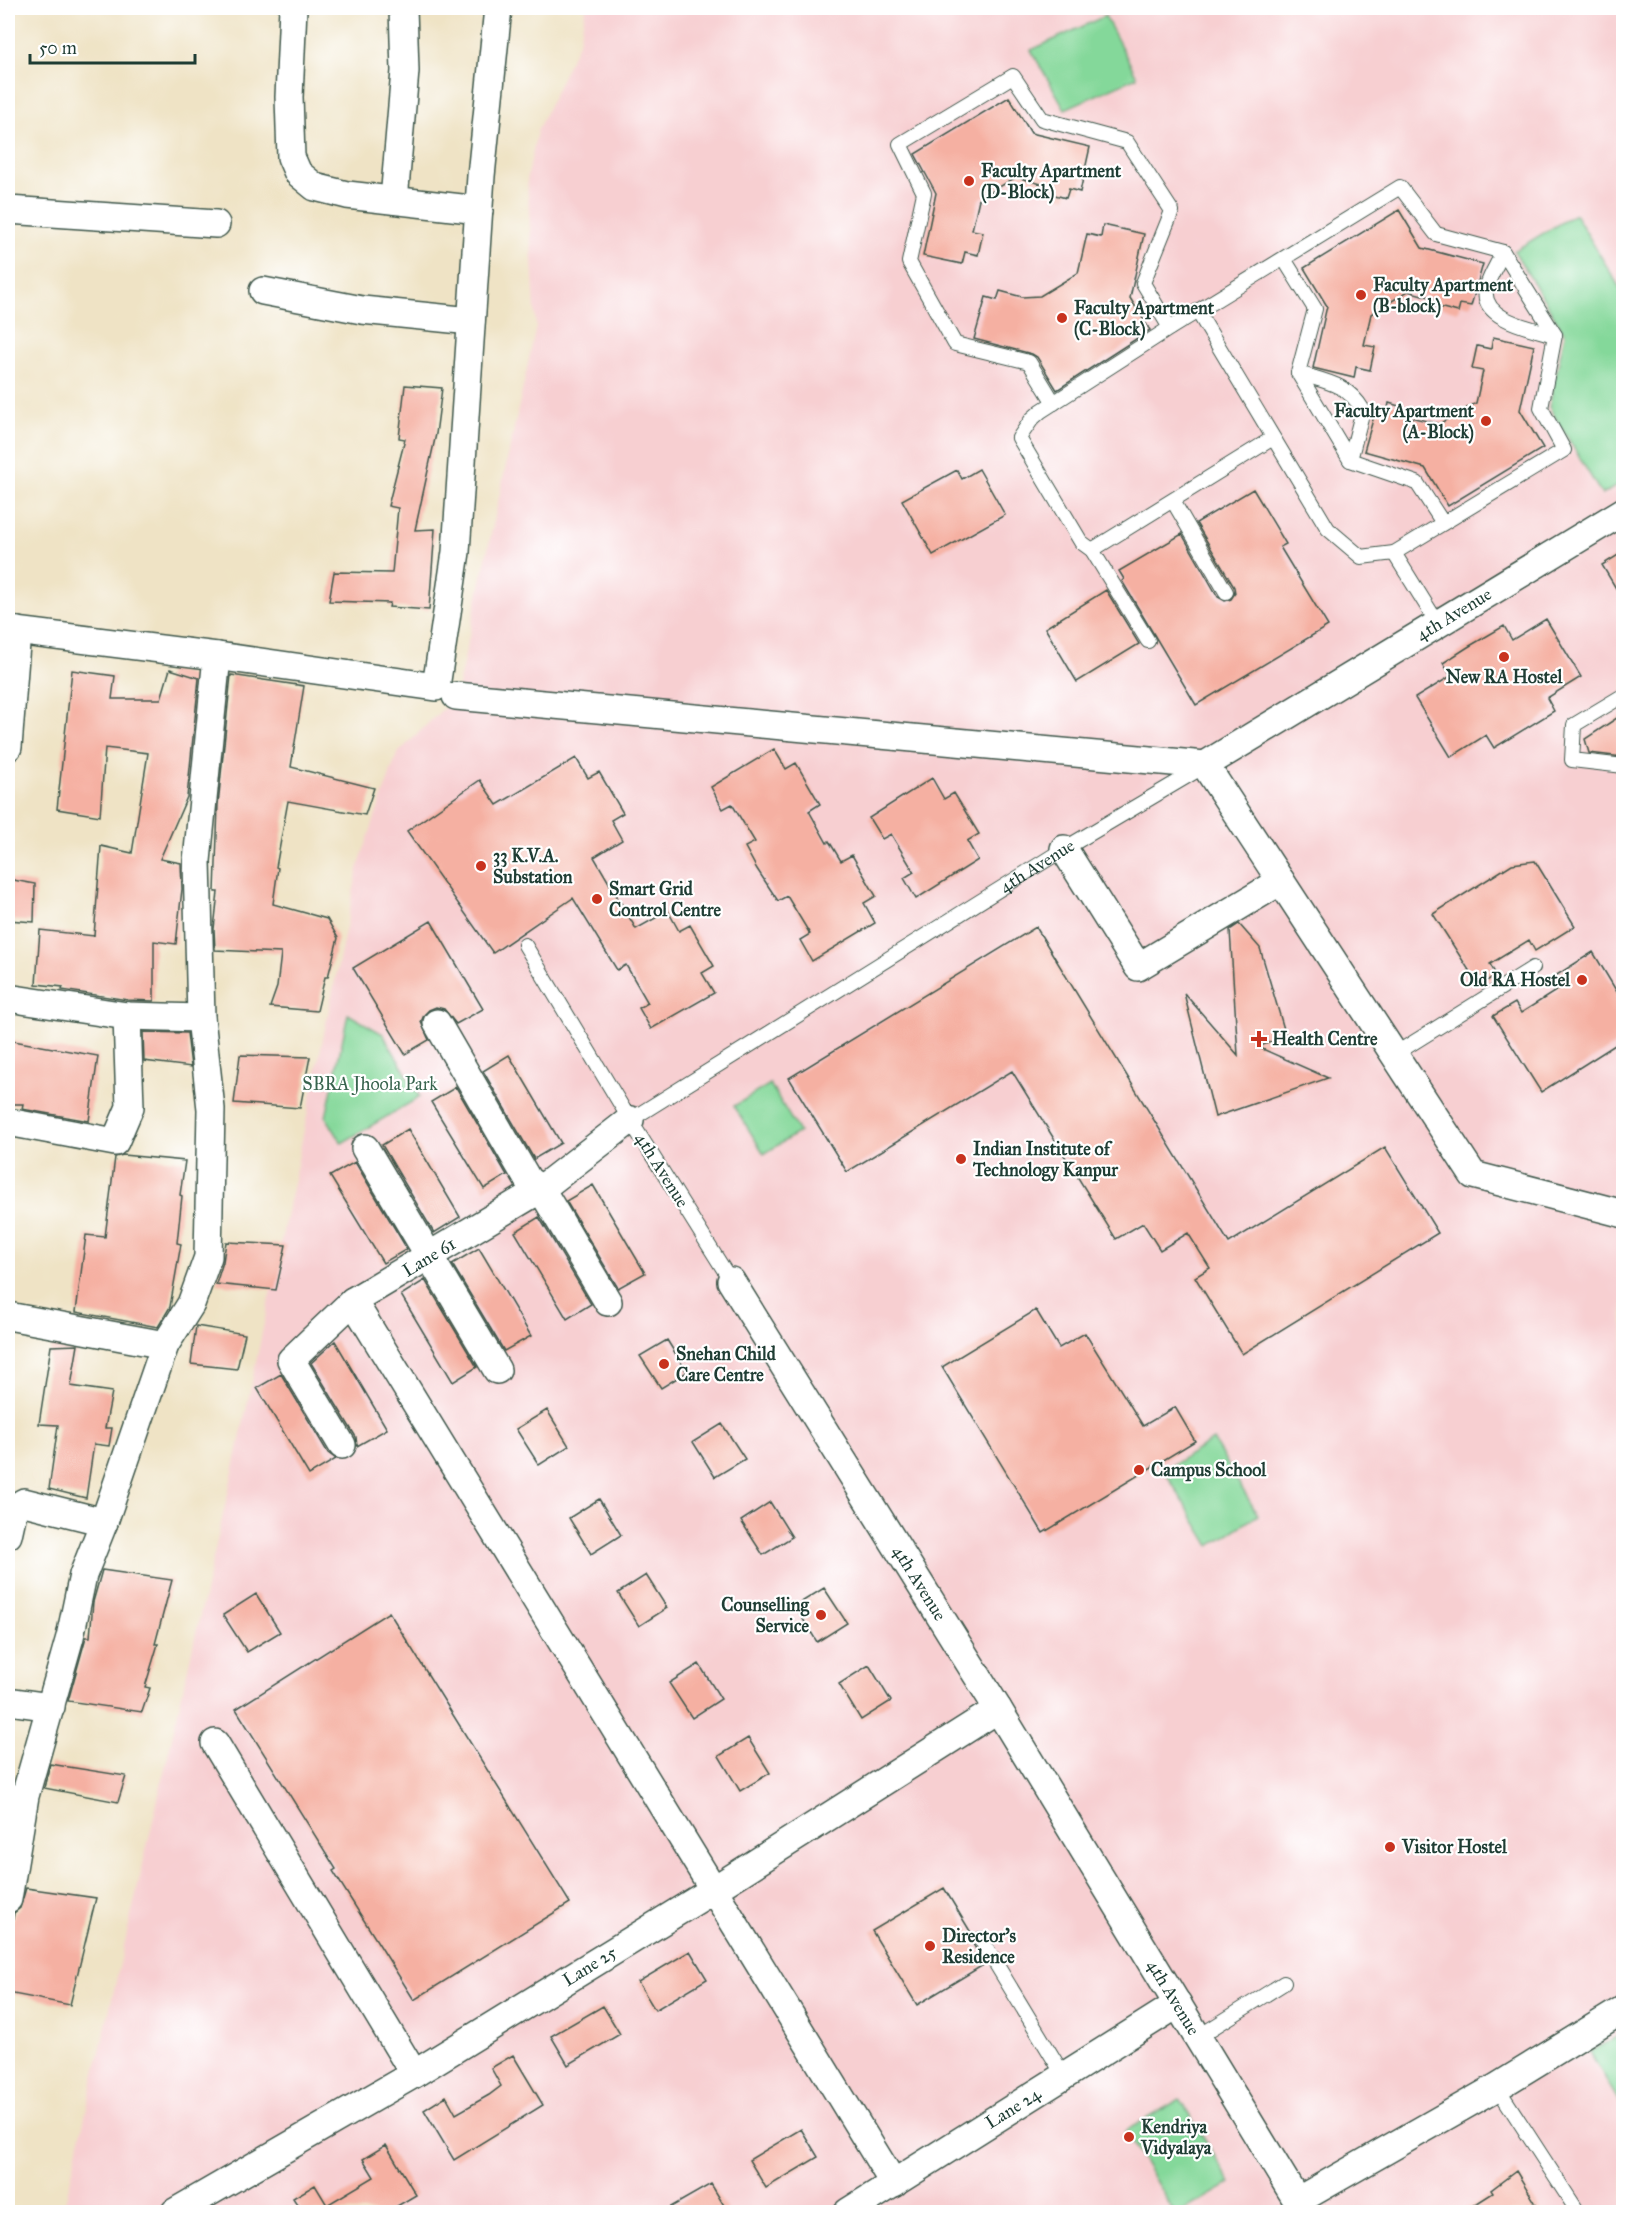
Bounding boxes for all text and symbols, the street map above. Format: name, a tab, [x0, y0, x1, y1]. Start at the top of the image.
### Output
scale bar	[30, 27, 195, 65]
text: 50 m	[39, 37, 77, 59]
place label: Faculty Apartment (D-Block)	[981, 160, 1122, 204]
marker: Faculty Apartment (D-Block)	[962, 174, 976, 188]
place label: Faculty Apartment (B-block)	[1373, 274, 1514, 318]
marker: Faculty Apartment (B-block)	[1354, 288, 1368, 302]
place label: Faculty Apartment (C-Block)	[1074, 297, 1215, 341]
marker: Faculty Apartment (C-Block)	[1055, 311, 1069, 325]
place label: Faculty Apartment (A-Block)	[1334, 400, 1475, 444]
marker: Faculty Apartment (A-Block)	[1479, 414, 1493, 428]
street label: 4th Avenue	[1412, 583, 1496, 645]
marker: New RA Hostel	[1497, 650, 1511, 664]
place label: New RA Hostel	[1446, 666, 1563, 688]
street label: 4th Avenue	[995, 834, 1079, 897]
place label: 33 K.V.A. Substation	[493, 845, 573, 888]
marker: 33 K.V.A. Substation	[474, 859, 488, 873]
place label: Smart Grid Control Centre	[609, 878, 721, 921]
marker: Smart Grid Control Centre	[590, 892, 604, 906]
place label: Old RA Hostel	[1460, 969, 1571, 991]
marker: Old RA Hostel	[1575, 973, 1589, 987]
place label: Health Centre	[1272, 1028, 1378, 1050]
marker: Health Centre	[1250, 1030, 1268, 1048]
park label: SBRA Jhoola Park	[302, 1073, 438, 1096]
street label: 4th Avenue	[630, 1128, 694, 1212]
place label: Indian Institute of Technology Kanpur	[972, 1138, 1119, 1182]
marker: Indian Institute of Technology Kanpur	[954, 1152, 968, 1166]
street label: Lane 61	[398, 1233, 460, 1281]
place label: Snehan Child Care Centre	[676, 1343, 777, 1386]
marker: Snehan Child Care Centre	[657, 1357, 671, 1371]
place label: Campus School	[1151, 1459, 1267, 1482]
marker: Campus School	[1132, 1463, 1146, 1477]
street label: 4th Avenue	[888, 1541, 951, 1625]
place label: Counselling Service	[721, 1594, 810, 1637]
marker: Counselling Service	[814, 1608, 828, 1622]
place label: Visitor Hostel	[1401, 1836, 1508, 1858]
marker: Visitor Hostel	[1383, 1840, 1397, 1854]
place label: Director's Residence	[942, 1925, 1017, 1968]
marker: Director's Residence	[923, 1939, 937, 1953]
street label: Lane 25	[558, 1941, 621, 1991]
street label: 4th Avenue	[1142, 1956, 1205, 2039]
street label: Lane 24	[981, 2082, 1045, 2134]
place label: Kendriya Vidyalaya	[1140, 2116, 1212, 2160]
marker: Kendriya Vidyalaya	[1122, 2130, 1136, 2144]

